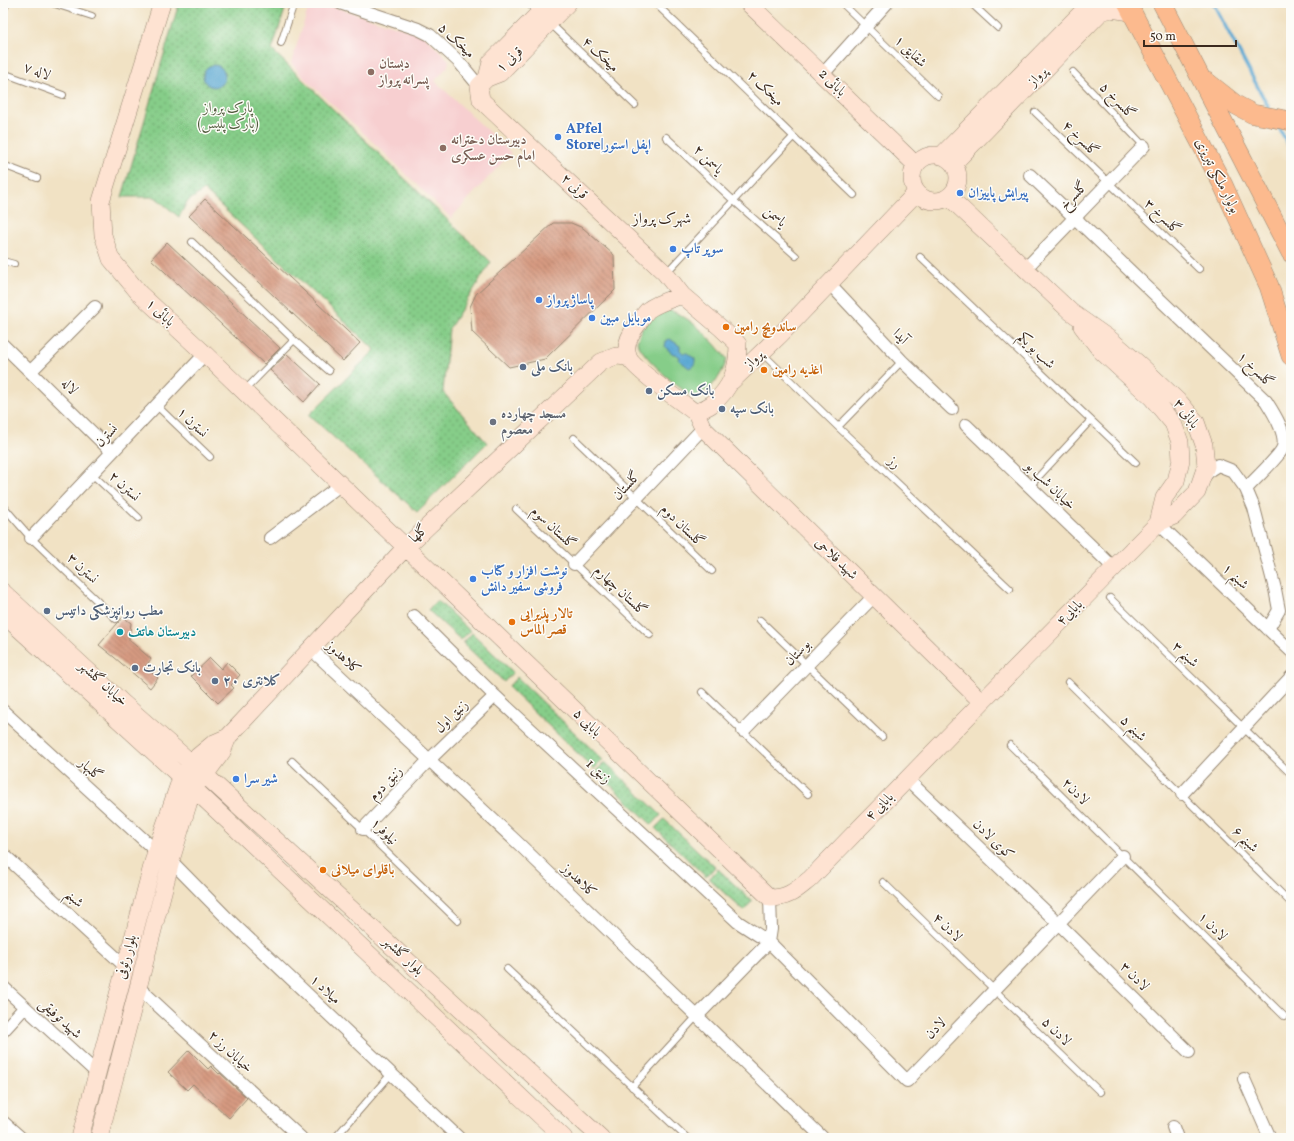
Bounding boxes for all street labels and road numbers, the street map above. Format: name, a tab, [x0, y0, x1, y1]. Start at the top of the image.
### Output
street label: میخک ۵	[433, 19, 479, 63]
street label: شقایق ۱	[890, 32, 931, 72]
street label: میخک ۴	[577, 33, 623, 77]
street label: قرنی ۱	[492, 43, 528, 77]
street label: ۷ لاله	[21, 58, 53, 86]
street label: پرواز	[1023, 62, 1053, 93]
street label: بابائی 2	[814, 65, 850, 101]
street label: میخک ۲	[742, 67, 788, 111]
street label: گلسرخ ۵	[1093, 78, 1139, 125]
street label: گلسرخ ۴	[1056, 117, 1103, 163]
street label: بولوار ملکی تبریزی	[1190, 135, 1244, 217]
street label: یاسمن ۲	[689, 141, 728, 180]
street label: قرنی ۲	[556, 170, 592, 204]
street label: گلسرخ	[1056, 177, 1094, 216]
street label: گلسرخ ۳	[1138, 195, 1185, 241]
street label: یاسمن	[760, 202, 791, 233]
street label: بابائی ۱	[141, 295, 179, 331]
street label: آیدا	[888, 325, 913, 350]
street label: شب بو یکم	[1011, 328, 1059, 376]
street label: پرواز	[738, 345, 769, 375]
street label: گلسرخ ۱	[1231, 348, 1278, 394]
street label: لاله	[56, 374, 82, 400]
street label: بابائی ۳	[1168, 395, 1204, 433]
street label: نسترن ١	[172, 403, 212, 443]
street label: نسترن	[91, 420, 123, 452]
street label: رز	[882, 451, 905, 474]
street label: خیابان شب بو	[1019, 456, 1079, 515]
street label: گلستان	[609, 467, 645, 505]
street label: نسترن ٢	[104, 468, 144, 506]
street label: گلستان دوم	[654, 500, 708, 553]
street label: گلستان سوم	[525, 502, 580, 555]
street label: گلها	[405, 520, 433, 548]
street label: شهید فلاحی	[810, 534, 862, 584]
street label: نسترن ٣	[62, 549, 102, 589]
street label: شبنم ۱	[1215, 560, 1252, 597]
street label: گلستان چهارم	[588, 562, 651, 622]
street label: بابایی۴	[1053, 595, 1088, 630]
street label: کلاهدوز	[320, 635, 365, 679]
street label: بوستان	[781, 635, 816, 670]
street label: شبنم ۳	[1165, 638, 1202, 675]
street label: خیابان گلشهر	[73, 656, 132, 711]
street label: زنبق اول	[431, 696, 473, 738]
street label: ۵ بابایی	[569, 705, 606, 742]
street label: شبنم ۵	[1113, 712, 1150, 749]
street label: گلبهار	[72, 753, 106, 786]
street label: زنبق 1	[581, 755, 615, 789]
street label: زنبق دوم	[365, 763, 409, 807]
street label: لادن۲	[1057, 774, 1093, 810]
street label: بابایی ۴	[862, 788, 899, 825]
street label: نیلوفر۱	[366, 814, 402, 850]
street label: کوی لادن	[968, 816, 1018, 864]
street label: شبنم ۶	[1225, 823, 1262, 860]
street label: کلاهدوز	[556, 858, 601, 902]
street label: شبنم	[58, 885, 88, 915]
street label: لادن ۱	[1193, 908, 1231, 946]
street label: لادن ۴	[928, 909, 966, 947]
street label: بلوار گلشهر	[377, 931, 428, 980]
street label: بلوار رئوفی	[112, 932, 142, 981]
street label: لادن ۳	[1115, 958, 1153, 996]
street label: میلاد ۱	[305, 971, 345, 1009]
street label: شهید توفیقی	[34, 995, 86, 1043]
street label: لادن ۵	[1037, 1013, 1075, 1051]
street label: لادن	[921, 1014, 951, 1044]
street label: خیابان رز ۲	[204, 1026, 256, 1078]

